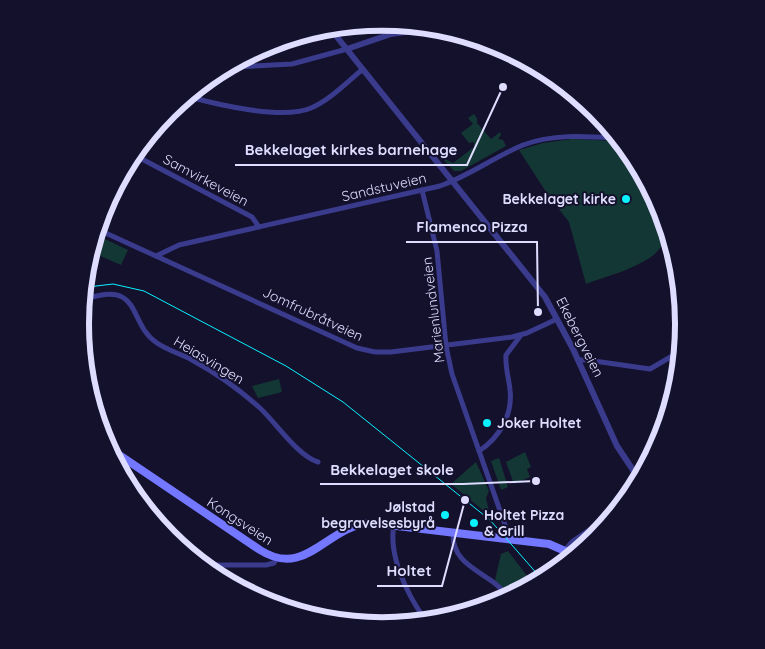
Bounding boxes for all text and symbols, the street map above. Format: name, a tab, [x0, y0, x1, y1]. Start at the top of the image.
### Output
callout: Bekkelaget kirkes barnehage	[235, 135, 467, 165]
text: Bekkelaget kirkes barnehage	[245, 140, 457, 159]
street label: Samvirkeveien	[160, 150, 252, 210]
street label: Sandstuveien	[340, 169, 428, 205]
place label: Bekkelaget kirke	[502, 190, 616, 208]
marker: Bekkelaget kirke	[620, 193, 632, 205]
callout: Flamenco Pizza	[406, 212, 537, 242]
text: Flamenco Pizza	[416, 217, 528, 236]
street label: Marienlundveien	[418, 256, 448, 364]
street label: Jomfrubråtveien	[260, 283, 366, 345]
street label: Ekebergveien	[552, 294, 608, 380]
street label: Heiasvingen	[171, 332, 247, 388]
place label: Joker Holtet	[497, 414, 582, 432]
marker: Joker Holtet	[481, 417, 493, 429]
callout: Bekkelaget skole	[320, 454, 463, 484]
text: Bekkelaget skole	[330, 460, 454, 479]
street label: Kongsveien	[204, 493, 276, 549]
place label: Jølstad begravelsesbyrå	[321, 498, 435, 532]
place label: Holtet Pizza & Grill	[484, 506, 564, 540]
marker: Jølstad begravelsesbyrå	[439, 509, 451, 521]
marker: Holtet Pizza & Grill	[468, 517, 480, 529]
callout: Holtet	[377, 556, 442, 586]
text: Holtet	[386, 561, 432, 580]

